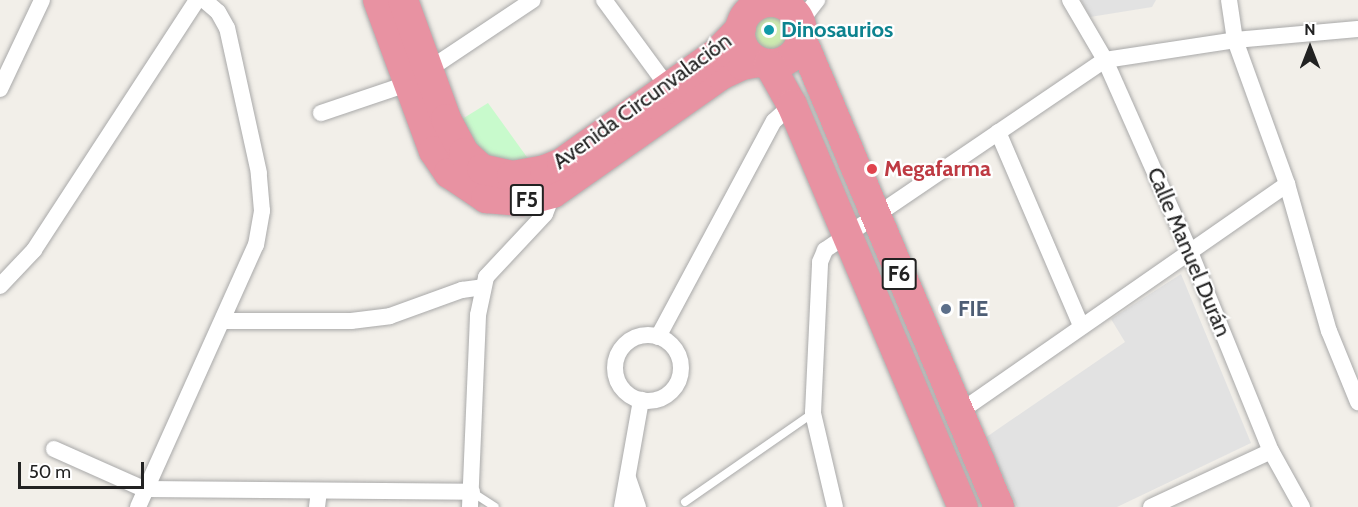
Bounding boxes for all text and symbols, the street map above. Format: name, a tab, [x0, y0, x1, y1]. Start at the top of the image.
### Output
place label: Dinosaurios	[781, 17, 893, 43]
north arrow	[1280, 18, 1340, 78]
text: N	[1304, 20, 1316, 39]
marker: Dinosaurios	[762, 23, 776, 37]
street label: Avenida Circunvalación	[547, 27, 737, 175]
place label: Megafarma	[884, 156, 991, 182]
marker: Megafarma	[865, 162, 879, 176]
street label: Calle Manuel Durán	[1141, 163, 1237, 341]
road number: F5	[509, 182, 545, 218]
road number: F6	[881, 256, 917, 292]
place label: FIE	[958, 296, 988, 322]
marker: FIE	[939, 302, 953, 316]
scale bar	[21, 450, 147, 488]
text: 50 m	[29, 461, 71, 483]

